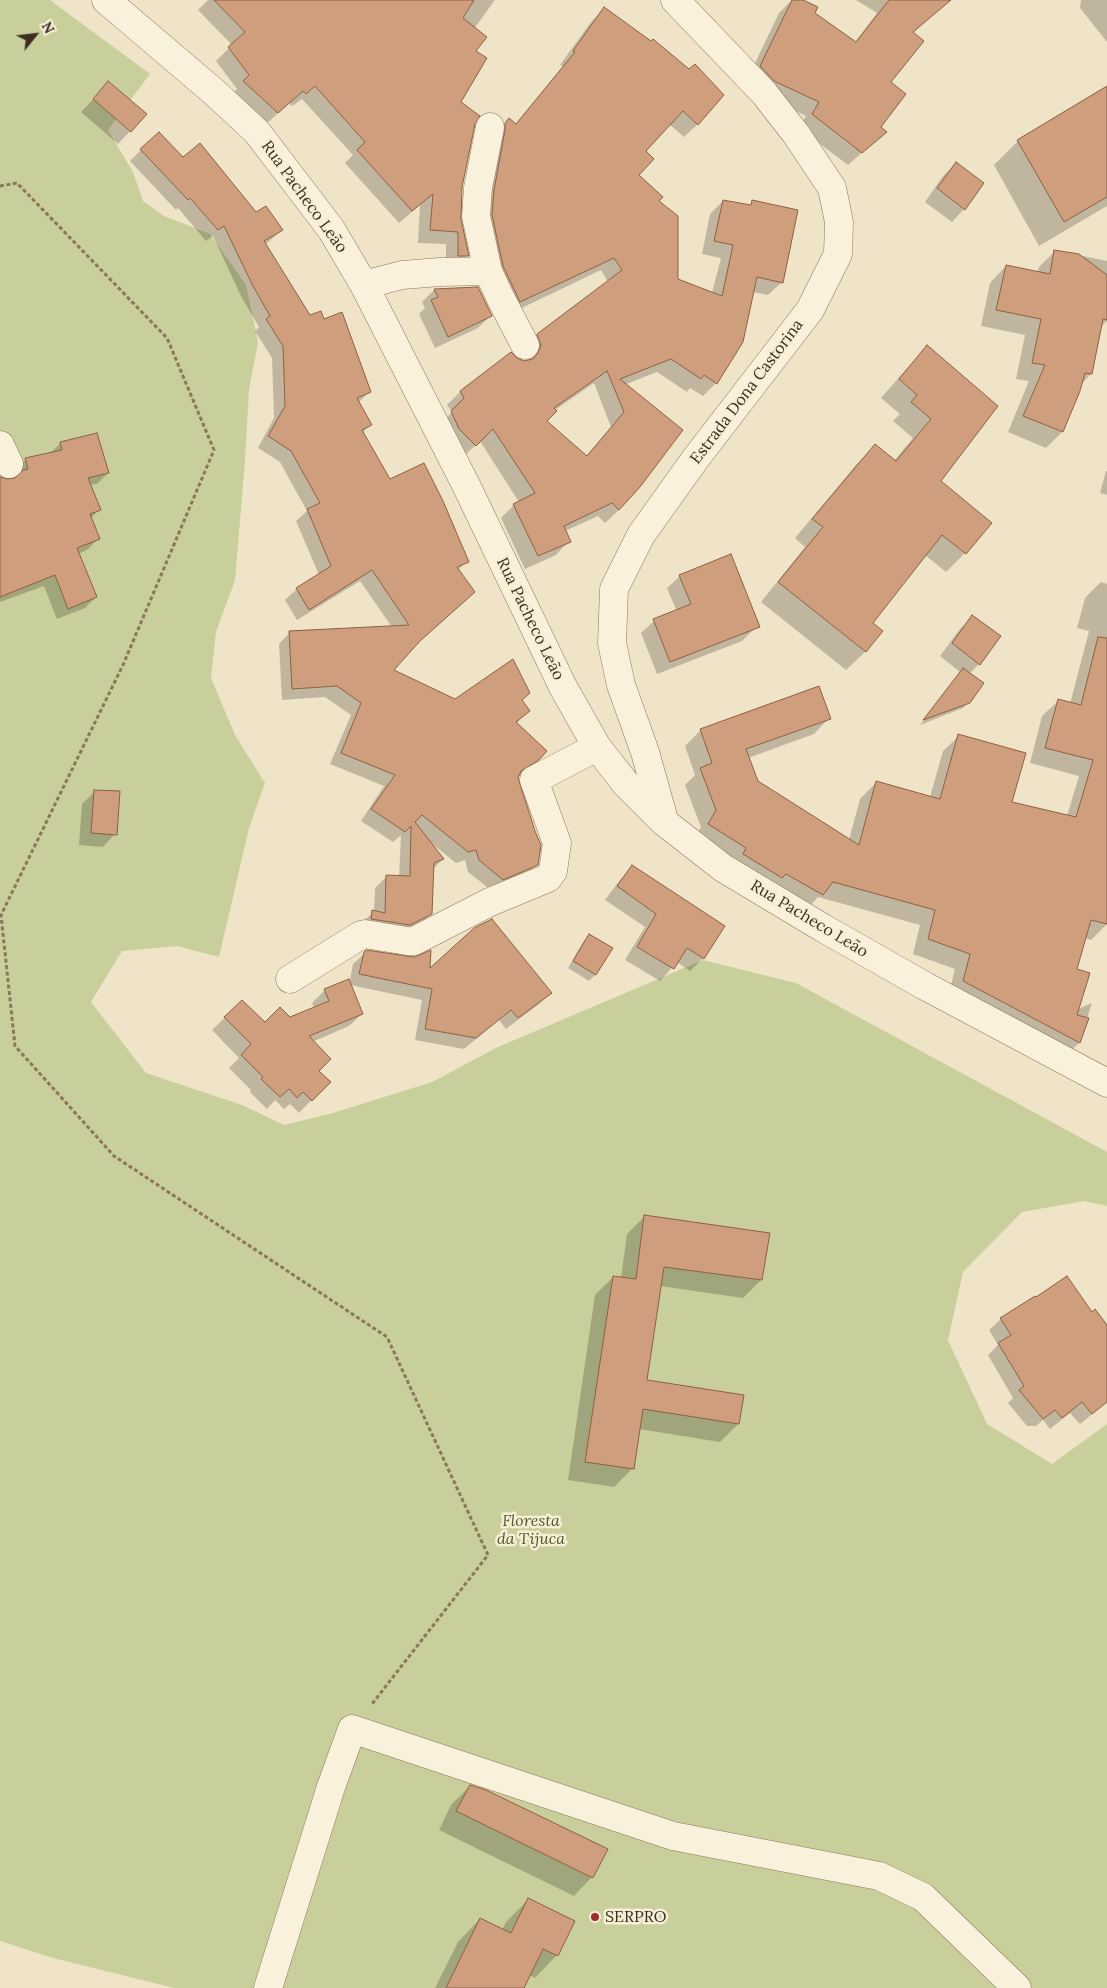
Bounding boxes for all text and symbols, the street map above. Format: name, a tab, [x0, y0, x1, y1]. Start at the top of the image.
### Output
north arrow	[10, 10, 60, 60]
text: N	[38, 19, 59, 37]
street label: Rua Pacheco Leão	[257, 137, 351, 257]
street label: Estrada Dona Castorina	[686, 316, 808, 468]
street label: Rua Pacheco Leão	[492, 555, 568, 683]
street label: Rua Pacheco Leão	[747, 876, 871, 962]
park label: Floresta da Tijuca	[497, 1511, 565, 1549]
place label: SERPRO	[605, 1907, 666, 1927]
marker: SERPRO	[589, 1911, 601, 1923]

